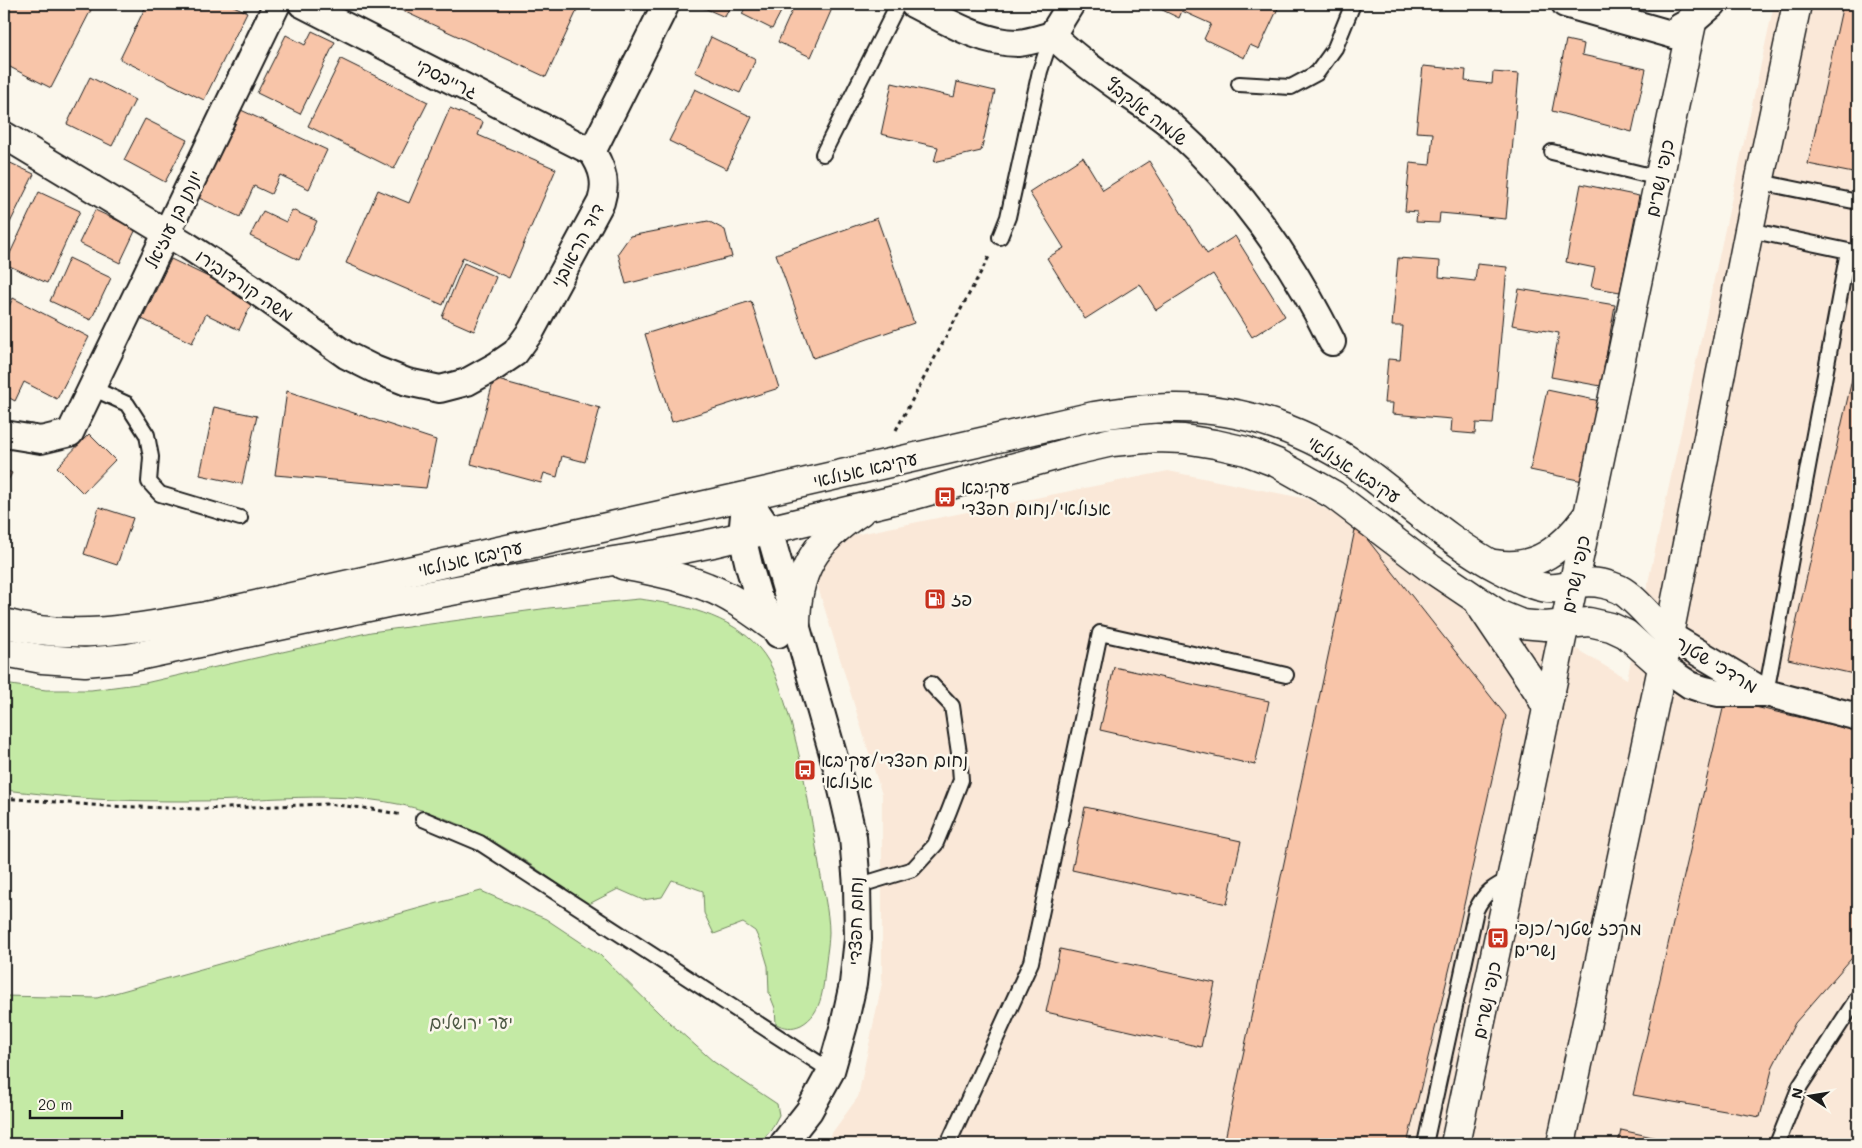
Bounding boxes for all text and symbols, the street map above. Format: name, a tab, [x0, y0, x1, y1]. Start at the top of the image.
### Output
street label: גרייבסקי	[412, 52, 482, 104]
street label: שלמה אלקבץ	[1101, 71, 1193, 151]
street label: כנפי נשרים	[1639, 137, 1679, 219]
street label: יונתן בן עוזיאל	[139, 166, 207, 272]
street label: דוד הראובני	[545, 199, 609, 291]
street label: משה קורדובירו	[192, 244, 298, 326]
street label: עקיבא אזולאי	[1303, 430, 1405, 508]
street label: עקיבא אזולאי	[810, 445, 920, 493]
place label: עקיבא אזולאי/נחום חפצדי	[961, 475, 1111, 520]
bus stop icon: עקיבא אזולאי/נחום חפצדי	[933, 485, 957, 509]
street label: כנפי נשרים	[1555, 533, 1595, 615]
street label: עקיבא אזולאי	[415, 534, 525, 582]
fuel station icon: פז	[923, 587, 947, 611]
place label: פז	[951, 587, 972, 611]
street label: מרדכי שטנר	[1671, 630, 1763, 698]
place label: נחום חפצדי/עקיבא אזולאי	[821, 748, 968, 793]
bus stop icon: נחום חפצדי/עקיבא אזולאי	[793, 758, 817, 782]
street label: נחום חפצדי	[842, 876, 868, 966]
place label: מרכז שטנר/כנפי נשרים	[1514, 916, 1642, 961]
bus stop icon: מרכז שטנר/כנפי נשרים	[1486, 926, 1510, 950]
street label: כנפי נשרים	[1466, 959, 1506, 1041]
park label: יער ירושלים	[429, 1010, 513, 1034]
north arrow	[1784, 1070, 1834, 1120]
text: N	[1786, 1086, 1807, 1100]
scale bar	[30, 1088, 122, 1120]
text: 20 m	[38, 1094, 72, 1114]

